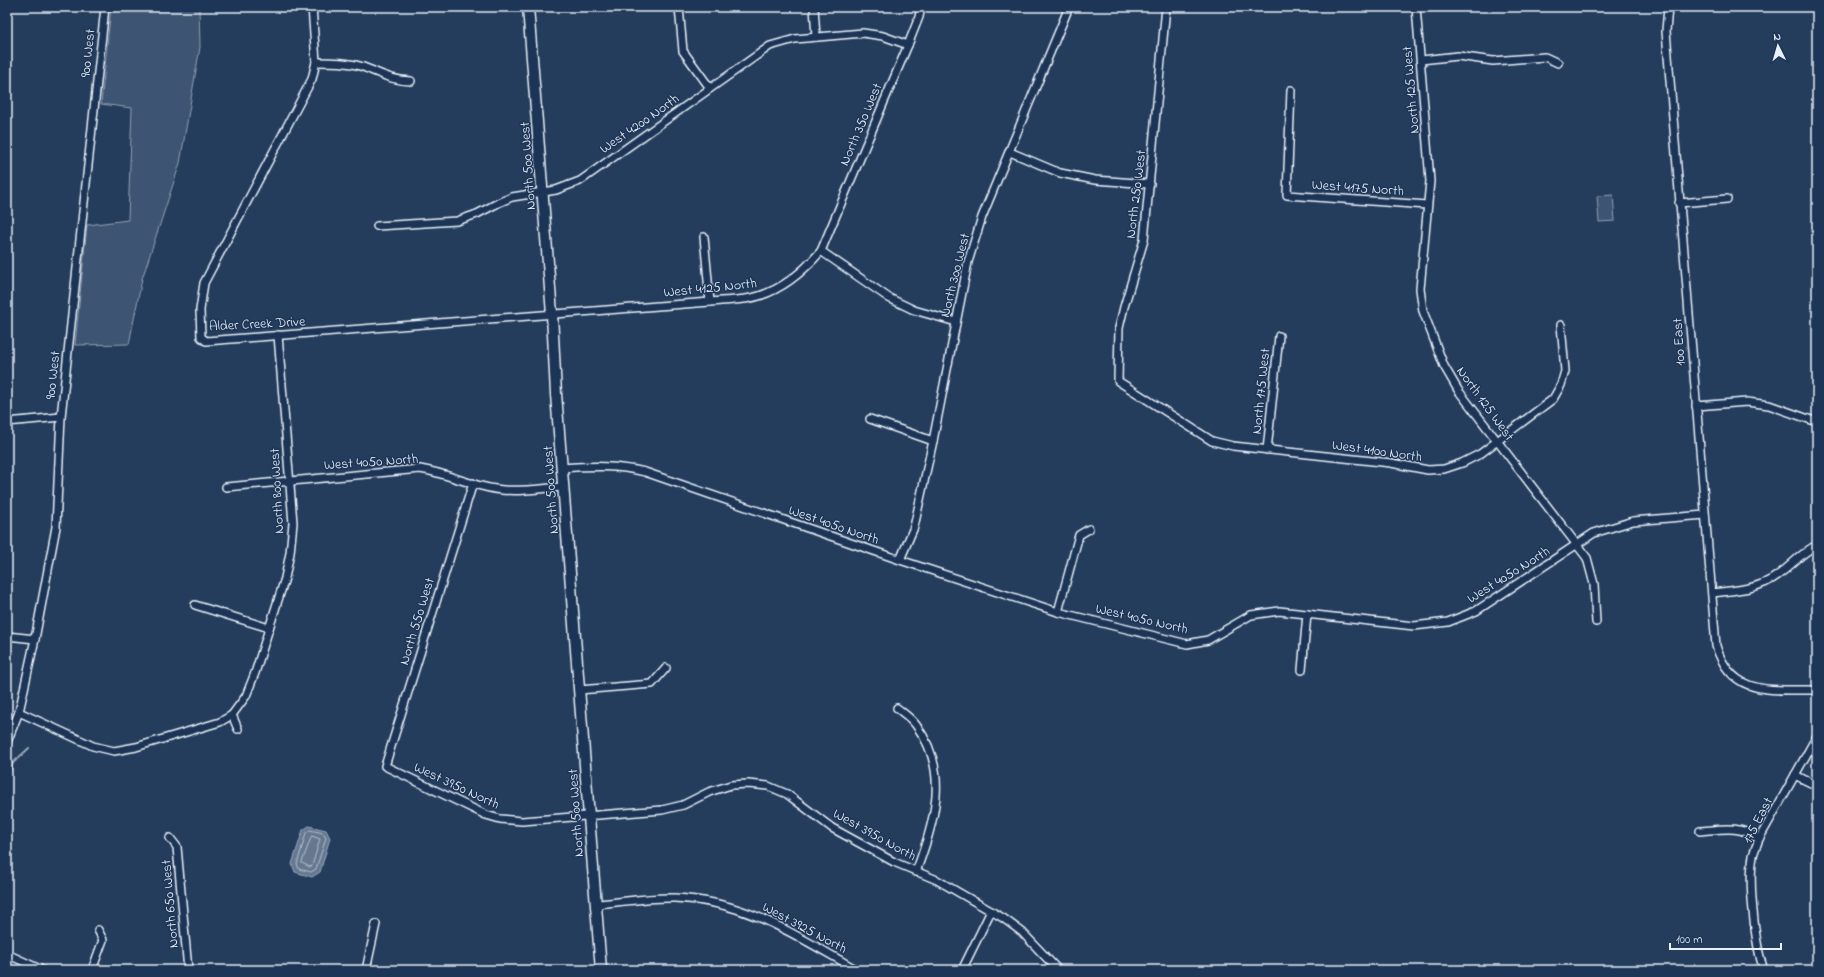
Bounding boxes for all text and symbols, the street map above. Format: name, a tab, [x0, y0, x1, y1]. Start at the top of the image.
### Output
north arrow	[1758, 26, 1798, 66]
street label: 900 West	[76, 28, 102, 79]
text: N	[1773, 29, 1782, 45]
street label: North 125 West	[1397, 45, 1426, 135]
street label: North 350 West	[834, 80, 888, 169]
street label: West 4200 North	[596, 89, 684, 160]
street label: North 500 West	[515, 121, 542, 211]
street label: North 250 West	[1121, 148, 1152, 240]
street label: West 4175 North	[1311, 175, 1405, 202]
street label: North 300 West	[935, 231, 976, 320]
street label: West 4125 North	[663, 273, 758, 304]
street label: Alder Creek Drive	[208, 311, 306, 338]
street label: 100 East	[1667, 317, 1692, 367]
street label: North 175 West	[1247, 347, 1276, 435]
street label: 900 West	[41, 350, 67, 401]
street label: North 125 West	[1450, 362, 1519, 446]
street label: West 4100 North	[1330, 435, 1423, 468]
street label: North 500 West	[538, 445, 565, 535]
street label: North 800 West	[265, 447, 290, 534]
street label: West 4050 North	[323, 449, 419, 476]
street label: West 4050 North	[786, 500, 881, 551]
street label: West 4050 North	[1463, 541, 1554, 609]
street label: North 550 West	[394, 575, 441, 668]
street label: West 4050 North	[1093, 599, 1190, 640]
street label: West 3950 North	[410, 757, 503, 815]
street label: North 500 West	[563, 768, 590, 858]
street label: 175 East	[1738, 794, 1779, 848]
street label: West 3950 North	[829, 804, 920, 867]
street label: North 650 West	[156, 859, 185, 949]
street label: West 3925 North	[758, 897, 850, 960]
scale bar	[1670, 925, 1781, 951]
text: 100 m	[1676, 931, 1703, 949]

